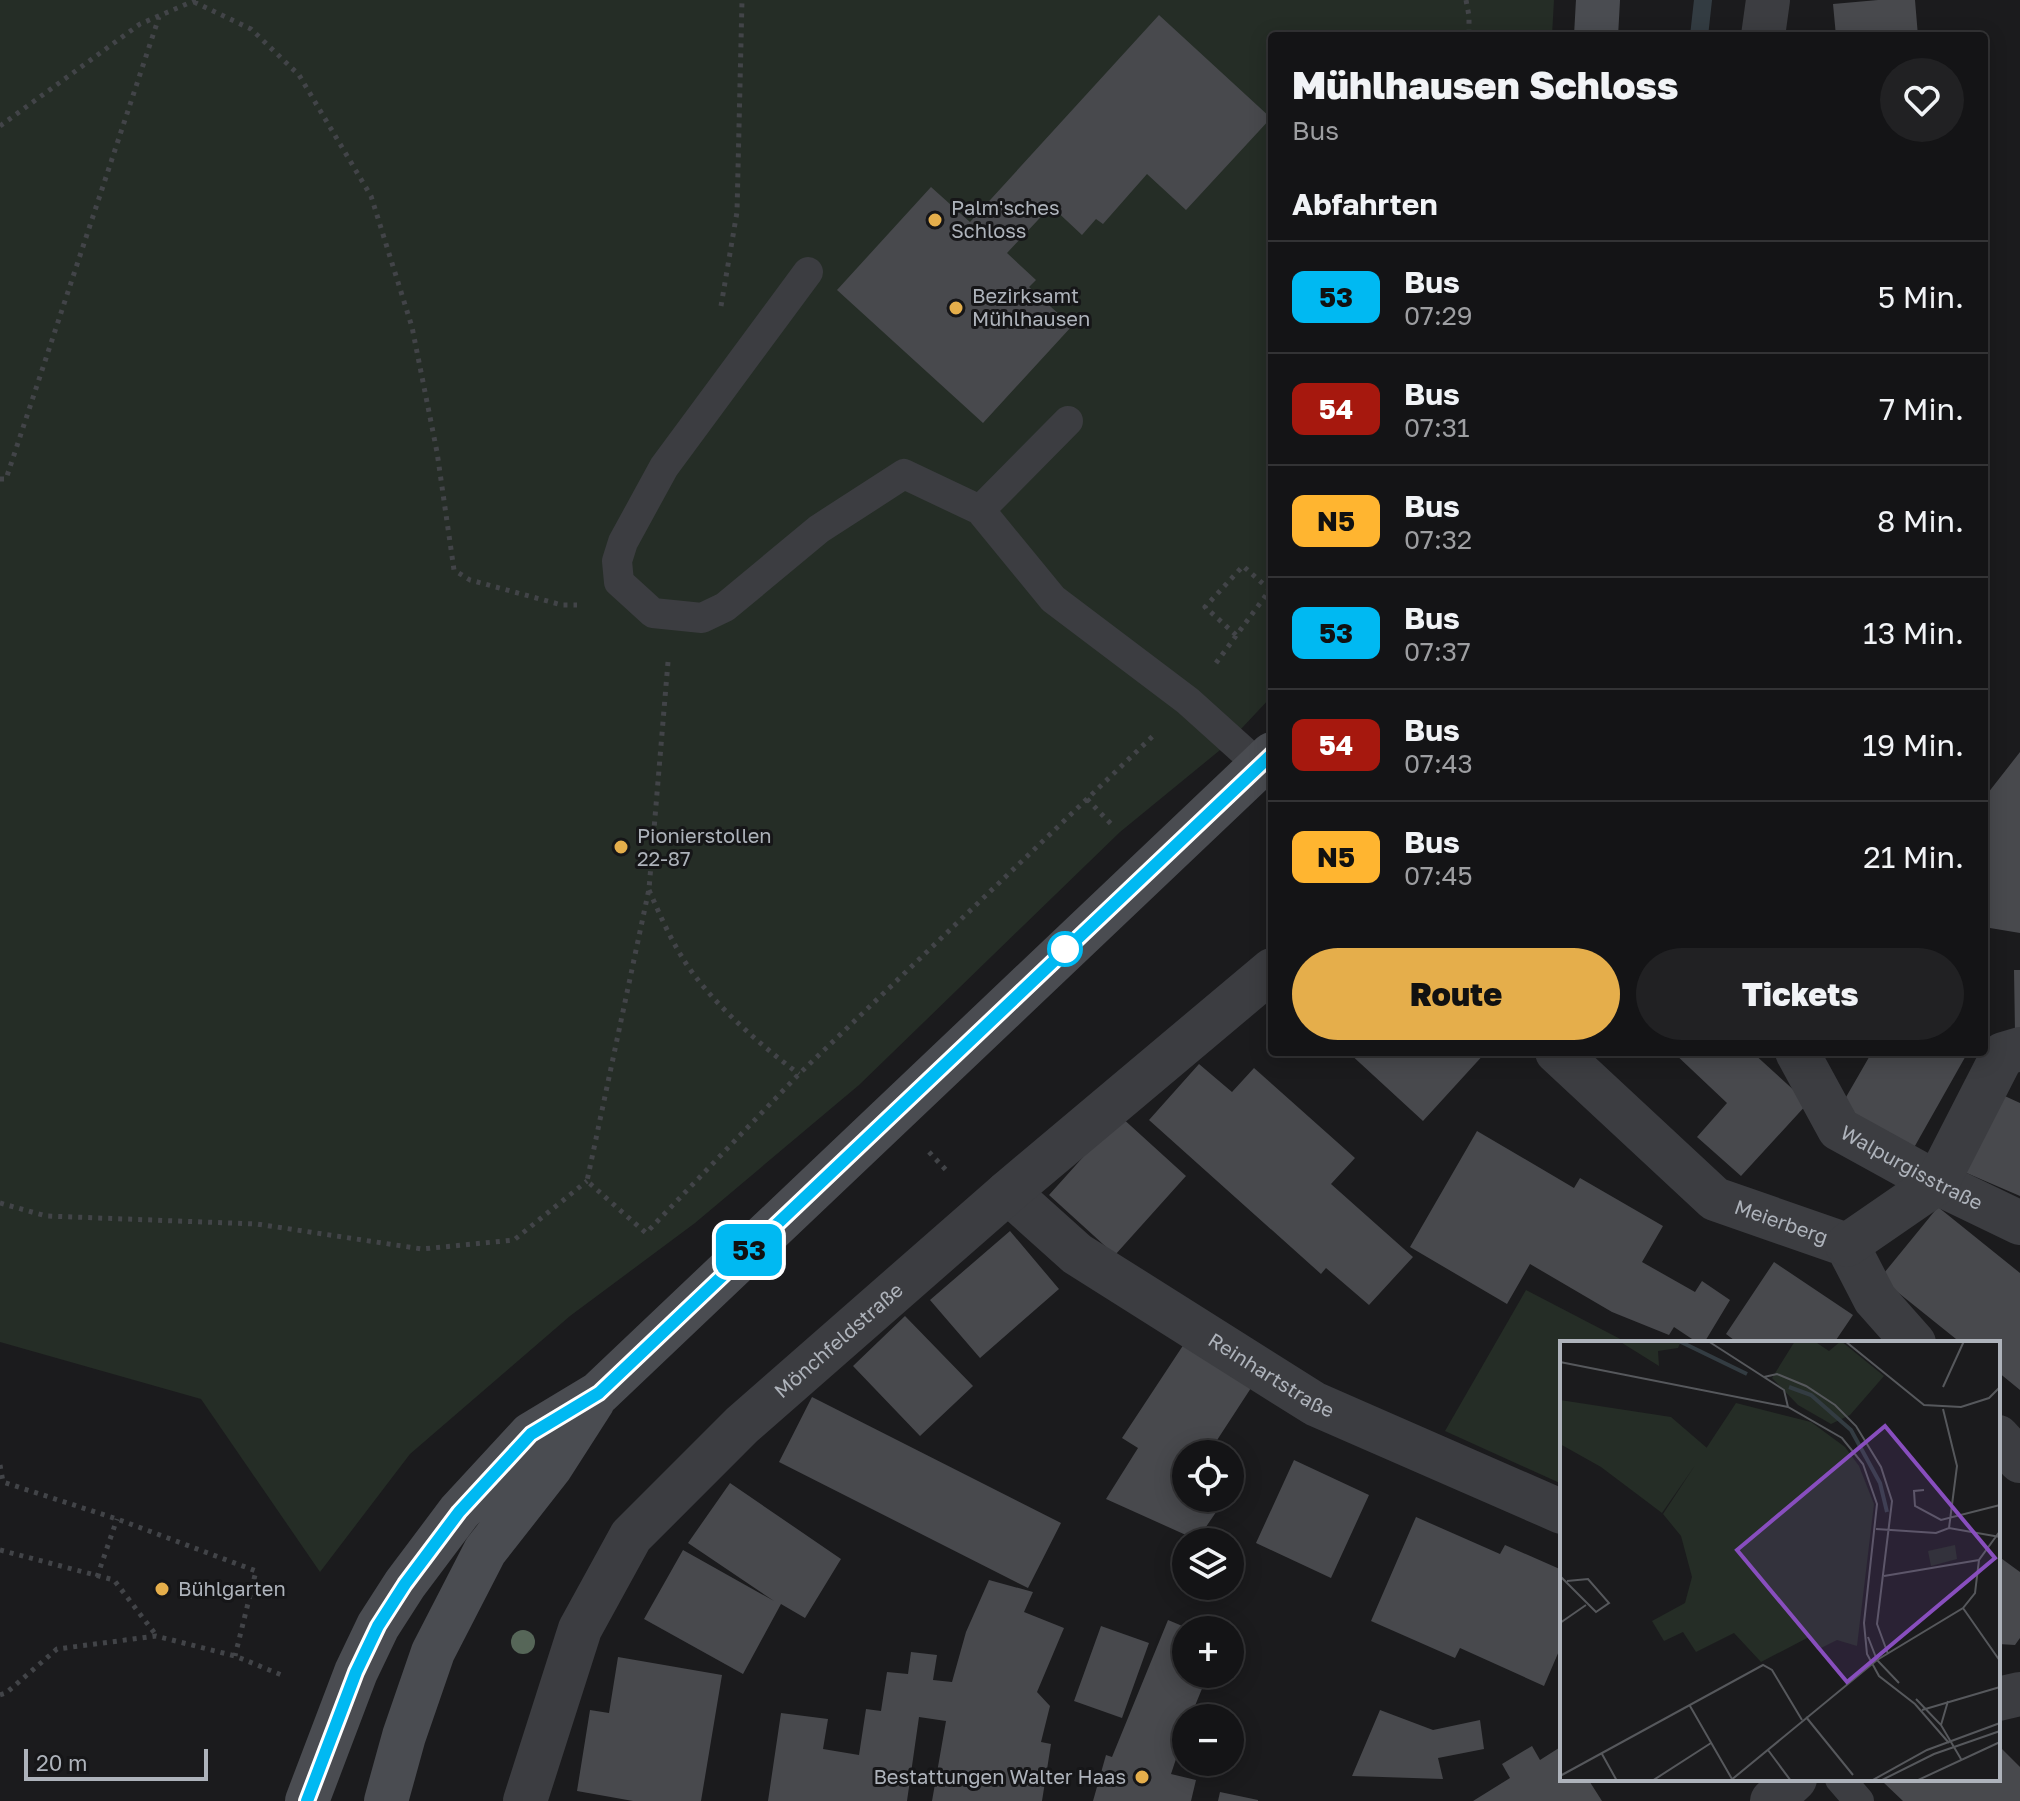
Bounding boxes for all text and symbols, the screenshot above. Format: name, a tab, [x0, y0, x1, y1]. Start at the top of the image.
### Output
button: heart	[1880, 58, 1964, 142]
text: Mühlhausen Schloss	[1292, 62, 1678, 107]
text: Bus	[1292, 115, 1339, 146]
text: Abfahrten	[1292, 186, 1438, 222]
place label: Palm'sches Schloss	[951, 195, 1060, 242]
marker: Palm'sches Schloss	[926, 211, 944, 229]
text: Bus	[1404, 264, 1460, 300]
text: 5 Min.	[1878, 279, 1964, 315]
text: 53	[1319, 280, 1353, 313]
place label: Bezirksamt Mühlhausen	[972, 283, 1090, 330]
marker: Bezirksamt Mühlhausen	[947, 299, 965, 317]
text: 07:29	[1404, 300, 1473, 331]
text: Bus	[1404, 376, 1460, 412]
text: 7 Min.	[1879, 391, 1964, 427]
text: 54	[1319, 392, 1353, 425]
text: 07:31	[1404, 412, 1470, 443]
text: Bus	[1404, 488, 1460, 524]
text: 8 Min.	[1877, 503, 1964, 539]
text: N5	[1317, 504, 1355, 537]
text: 07:32	[1404, 524, 1472, 555]
text: Bus	[1404, 600, 1460, 636]
text: 13 Min.	[1863, 615, 1964, 651]
text: 53	[1319, 616, 1353, 649]
text: 07:37	[1404, 636, 1471, 667]
text: Bus	[1404, 712, 1460, 748]
text: 19 Min.	[1863, 727, 1964, 763]
text: 54	[1319, 728, 1353, 761]
text: 07:43	[1404, 748, 1473, 779]
place label: Pionierstollen 22-87	[637, 823, 772, 870]
text: Bus	[1404, 824, 1460, 860]
marker: Pionierstollen 22-87	[612, 838, 630, 856]
text: 21 Min.	[1863, 839, 1964, 875]
text: N5	[1317, 840, 1355, 873]
text: 07:45	[1404, 860, 1473, 891]
unlabelled marker	[1048, 932, 1082, 966]
button: Route	[1292, 948, 1620, 1040]
button: Tickets	[1636, 948, 1964, 1040]
street label: Walpurgisstraße	[1837, 1119, 1987, 1214]
street label: Meierberg	[1732, 1194, 1832, 1249]
line badge: 53	[713, 1224, 785, 1276]
text: 53	[732, 1233, 766, 1266]
street label: Mönchfeldstraße	[769, 1277, 907, 1402]
street label: Reinhartstraße	[1204, 1327, 1338, 1422]
inset map	[1560, 1341, 2000, 1781]
map controls	[1172, 1440, 1244, 1776]
button: locate	[1172, 1440, 1244, 1512]
button: layers	[1172, 1528, 1244, 1600]
place label: Bühlgarten	[178, 1576, 286, 1600]
marker: Bühlgarten	[153, 1580, 171, 1598]
button: +	[1172, 1616, 1244, 1688]
button: −	[1172, 1704, 1244, 1776]
scale bar	[24, 1745, 208, 1781]
text: 20 m	[36, 1749, 87, 1776]
place label: Bestattungen Walter Haas	[873, 1764, 1126, 1788]
marker: Bestattungen Walter Haas	[1133, 1768, 1151, 1786]

